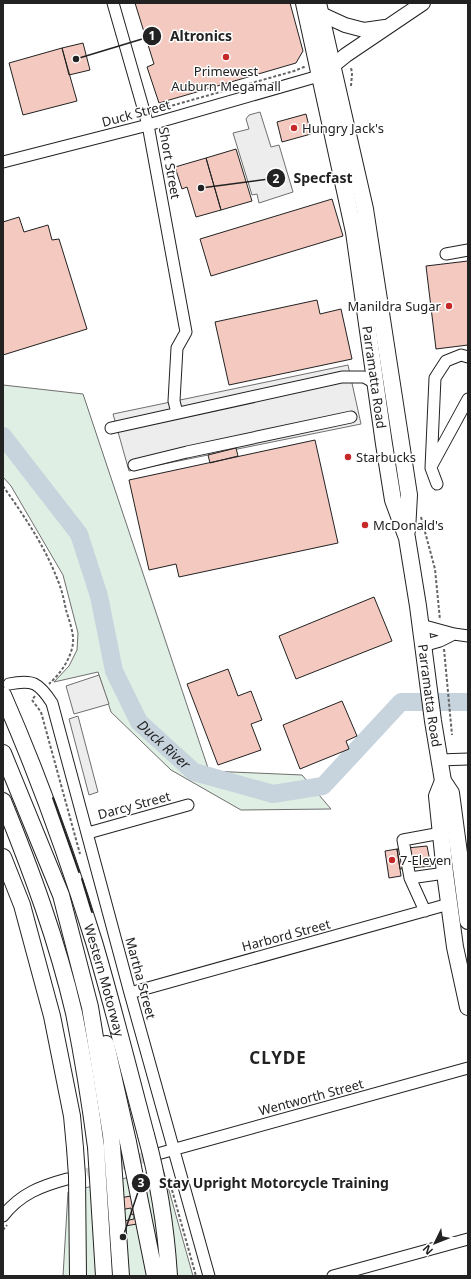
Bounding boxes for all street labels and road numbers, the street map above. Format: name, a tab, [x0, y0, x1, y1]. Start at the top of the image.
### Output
street label: Duck Street	[100, 95, 173, 131]
street label: Short Street	[155, 126, 185, 201]
street label: Parramatta Road	[358, 325, 391, 430]
street label: Parramatta Road	[414, 643, 446, 748]
street label: Darcy Street	[96, 787, 173, 823]
street label: Harbord Street	[240, 914, 333, 955]
street label: Western Motorway	[80, 922, 129, 1039]
street label: Martha Street	[121, 935, 161, 1021]
street label: Wentworth Street	[257, 1074, 366, 1120]

